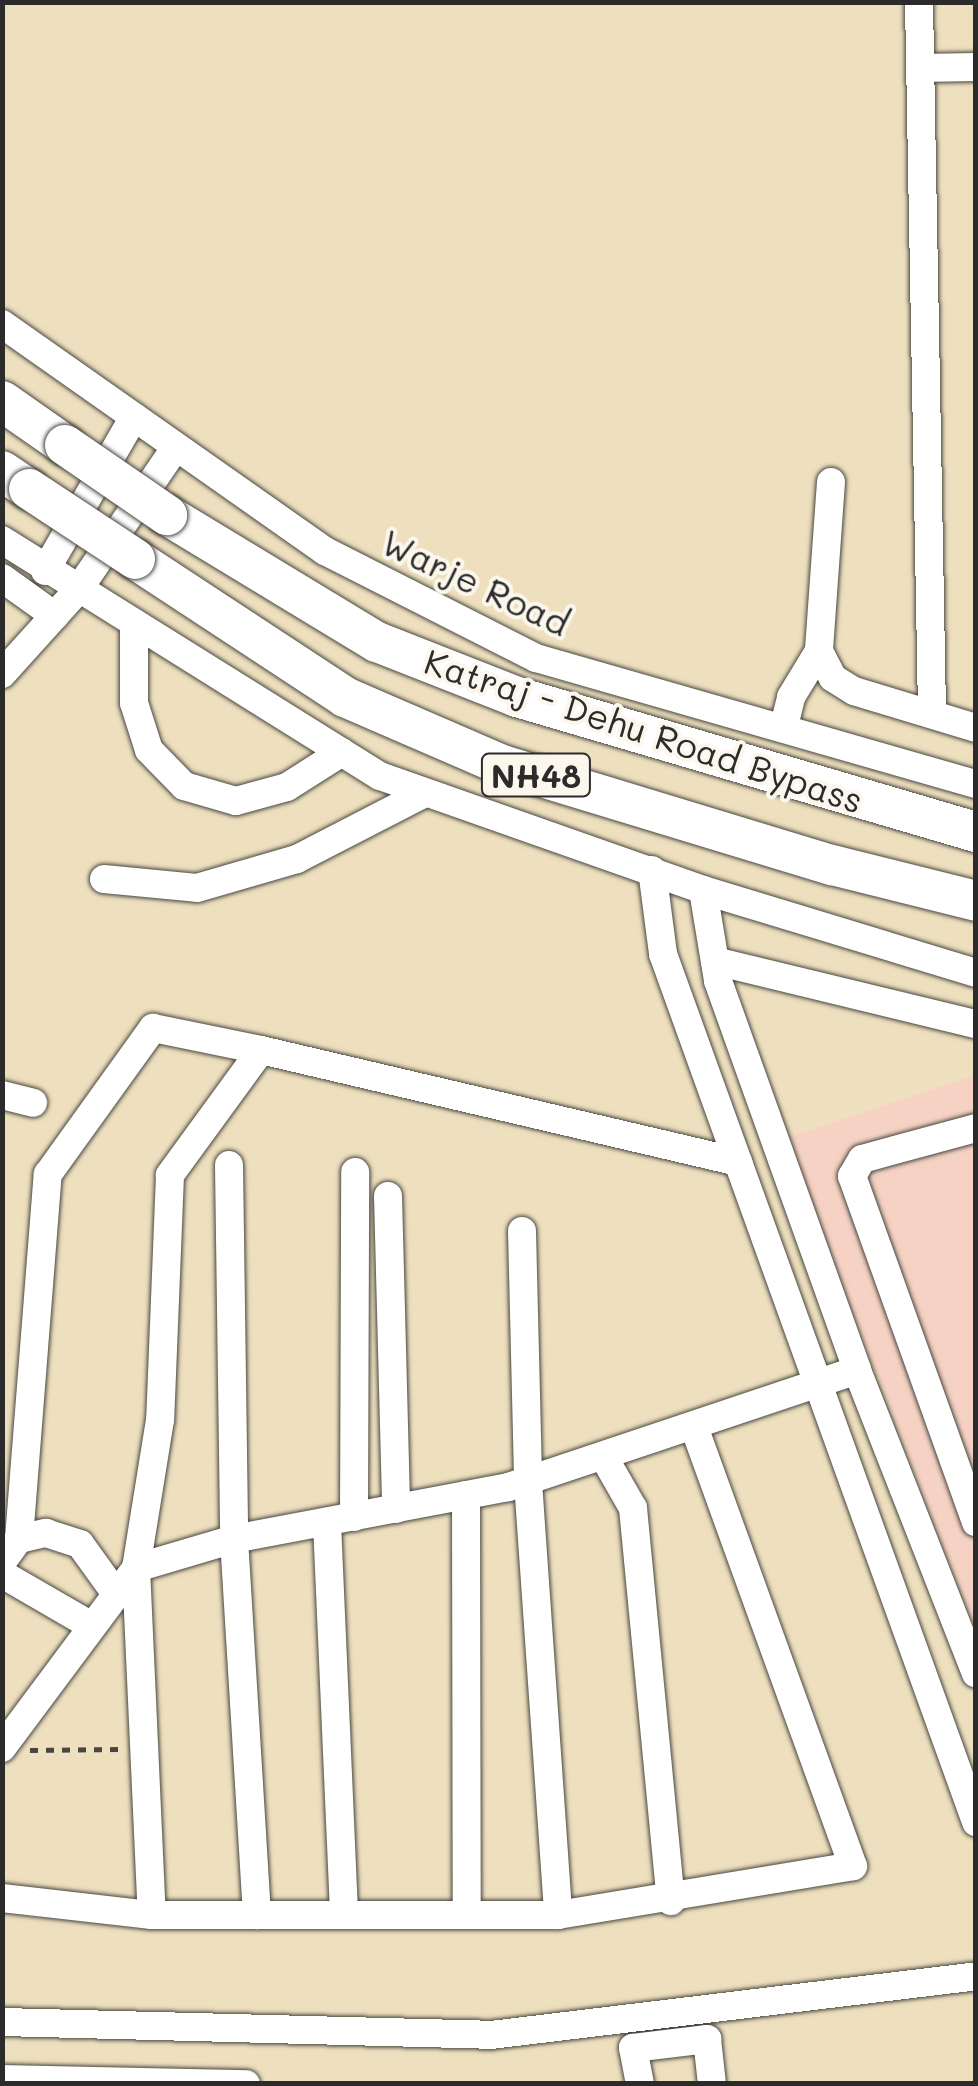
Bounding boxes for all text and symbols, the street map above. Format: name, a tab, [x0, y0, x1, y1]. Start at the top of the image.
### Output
street label: Warje Road	[376, 520, 576, 644]
street label: Katraj - Dehu Road Bypass	[420, 639, 868, 821]
road number: NH48	[478, 748, 594, 802]

